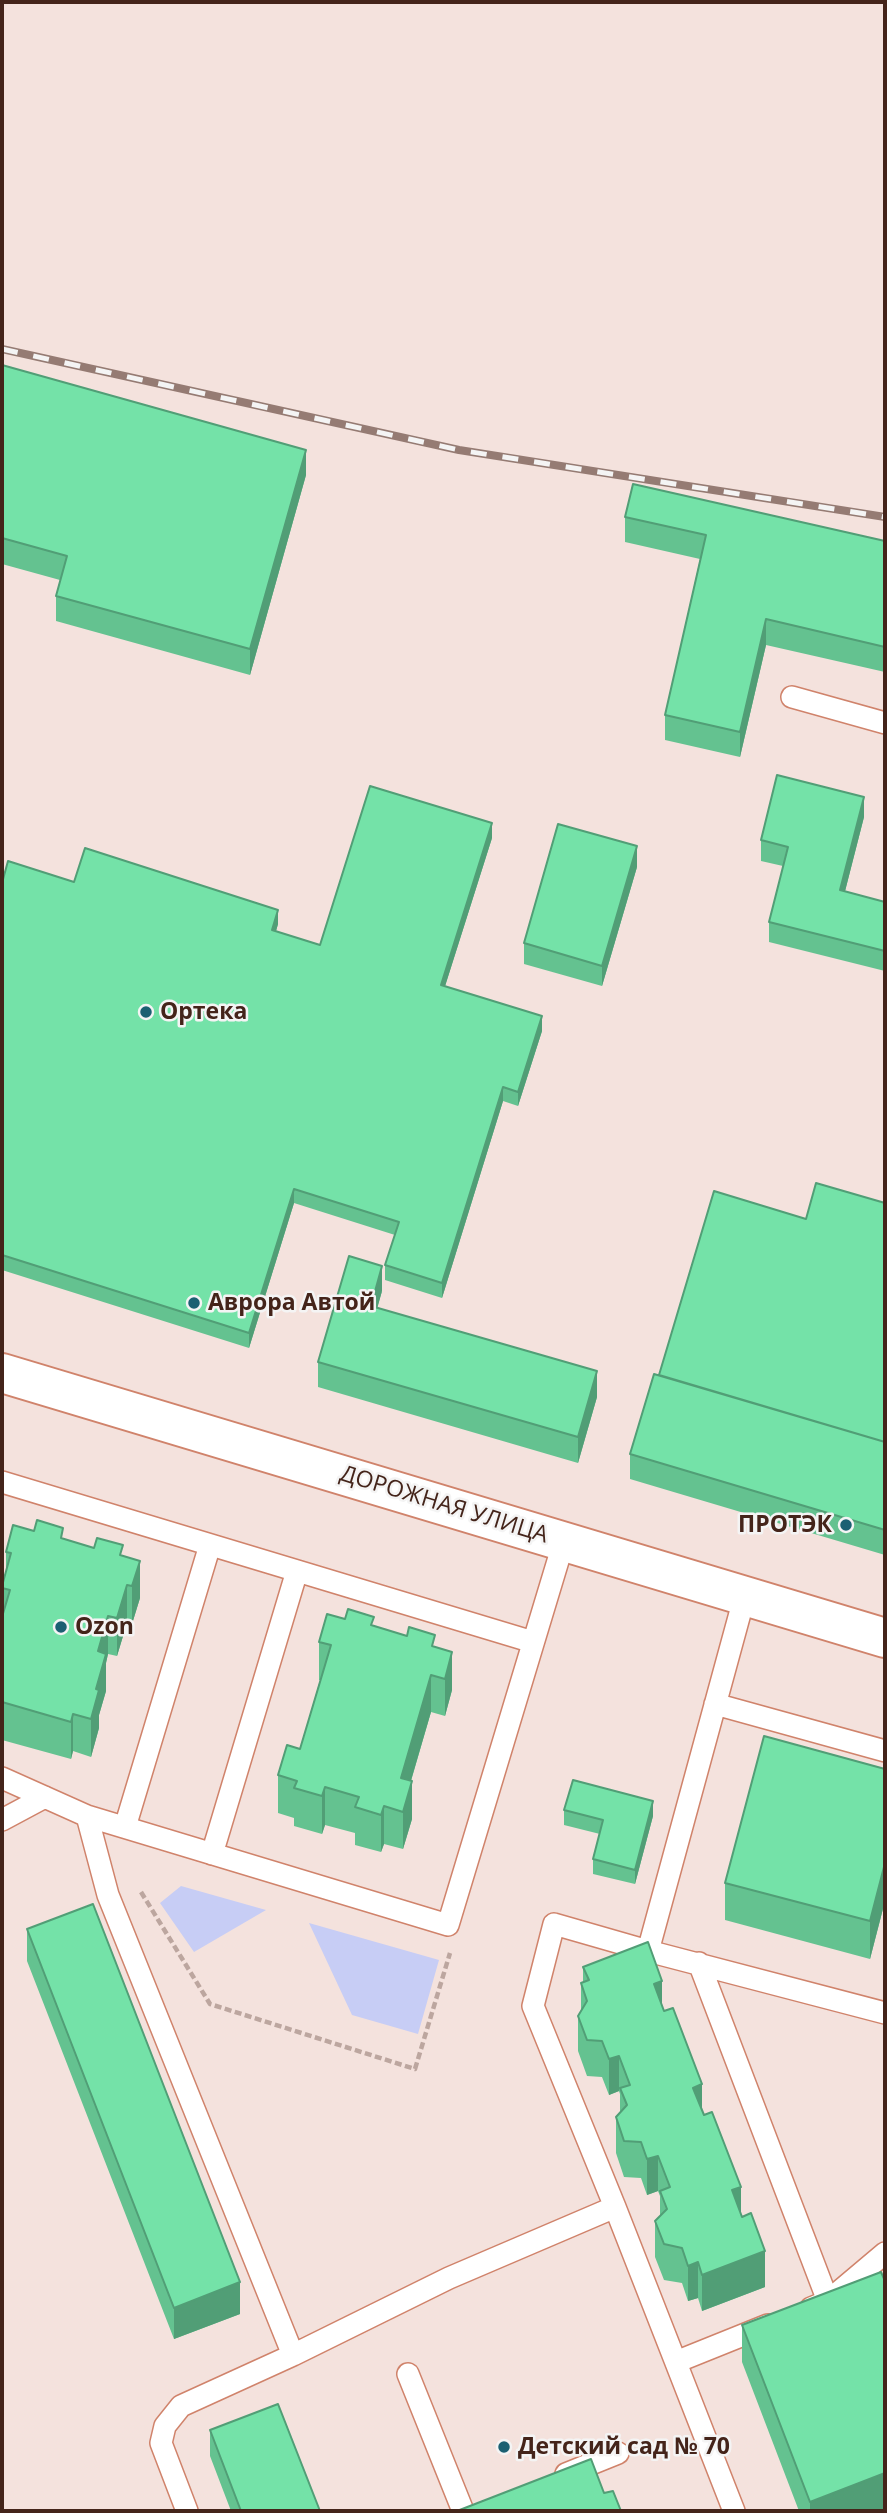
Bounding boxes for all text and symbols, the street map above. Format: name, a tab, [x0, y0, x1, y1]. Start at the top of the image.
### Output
place label: Ортека	[160, 998, 247, 1026]
marker: Ортека	[138, 1004, 154, 1020]
place label: Аврора Автой	[208, 1289, 375, 1317]
marker: Аврора Автой	[186, 1295, 202, 1311]
street label: ДОРОЖНАЯ УЛИЦА	[337, 1460, 551, 1550]
place label: ПРОТЭК	[738, 1511, 832, 1539]
marker: ПРОТЭК	[838, 1517, 854, 1533]
place label: Ozon	[75, 1613, 134, 1641]
marker: Ozon	[53, 1619, 69, 1635]
place label: Детский сад № 70	[518, 2433, 730, 2461]
marker: Детский сад № 70	[496, 2439, 512, 2455]

